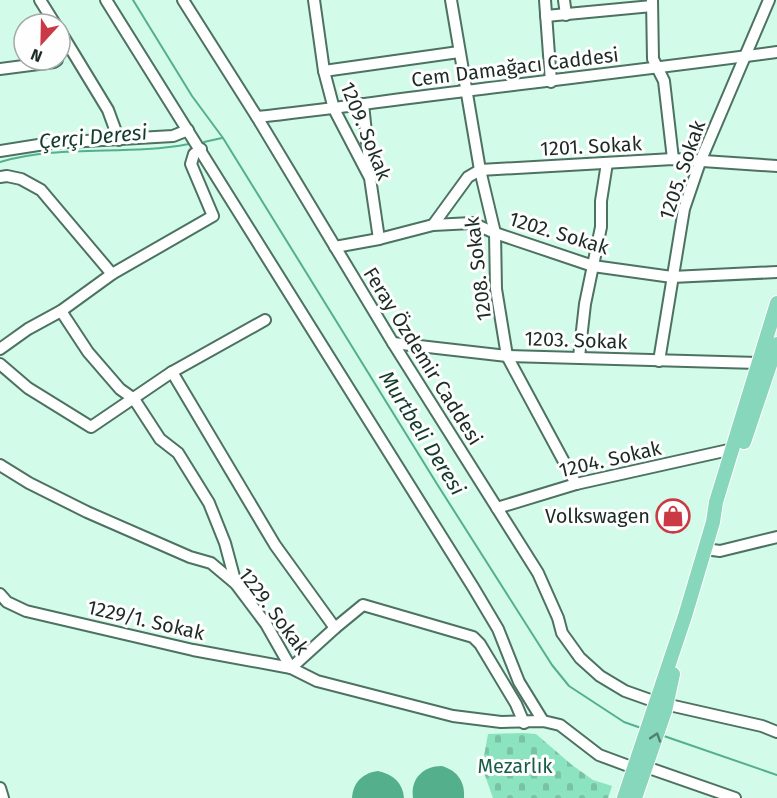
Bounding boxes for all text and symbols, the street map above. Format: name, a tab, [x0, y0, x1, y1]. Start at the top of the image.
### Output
north arrow	[12, 12, 72, 72]
street label: Cem Damağacı Caddesi	[410, 42, 620, 92]
text: N	[28, 45, 45, 66]
street label: 1209. Sokak	[335, 78, 397, 184]
street label: 1205. Sokak	[654, 116, 710, 223]
water label: Çerçi Deresi	[38, 119, 148, 155]
street label: 1201. Sokak	[540, 131, 643, 161]
street label: 1202. Sokak	[506, 206, 613, 260]
street label: 1208. Sokak	[460, 215, 496, 322]
street label: Feray Özdemir Caddesi	[358, 263, 488, 449]
street label: 1203. Sokak	[524, 326, 629, 354]
water label: Murtbeli Deresi	[373, 366, 471, 500]
street label: 1204. Sokak	[557, 435, 664, 482]
shop icon: Volkswagen	[655, 498, 691, 534]
place label: Volkswagen	[545, 504, 650, 528]
street label: 1229. Sokak	[234, 563, 315, 660]
street label: 1229/1. Sokak	[85, 595, 208, 645]
one-way arrow	[649, 732, 661, 743]
park label: Mezarlık	[477, 754, 553, 778]

